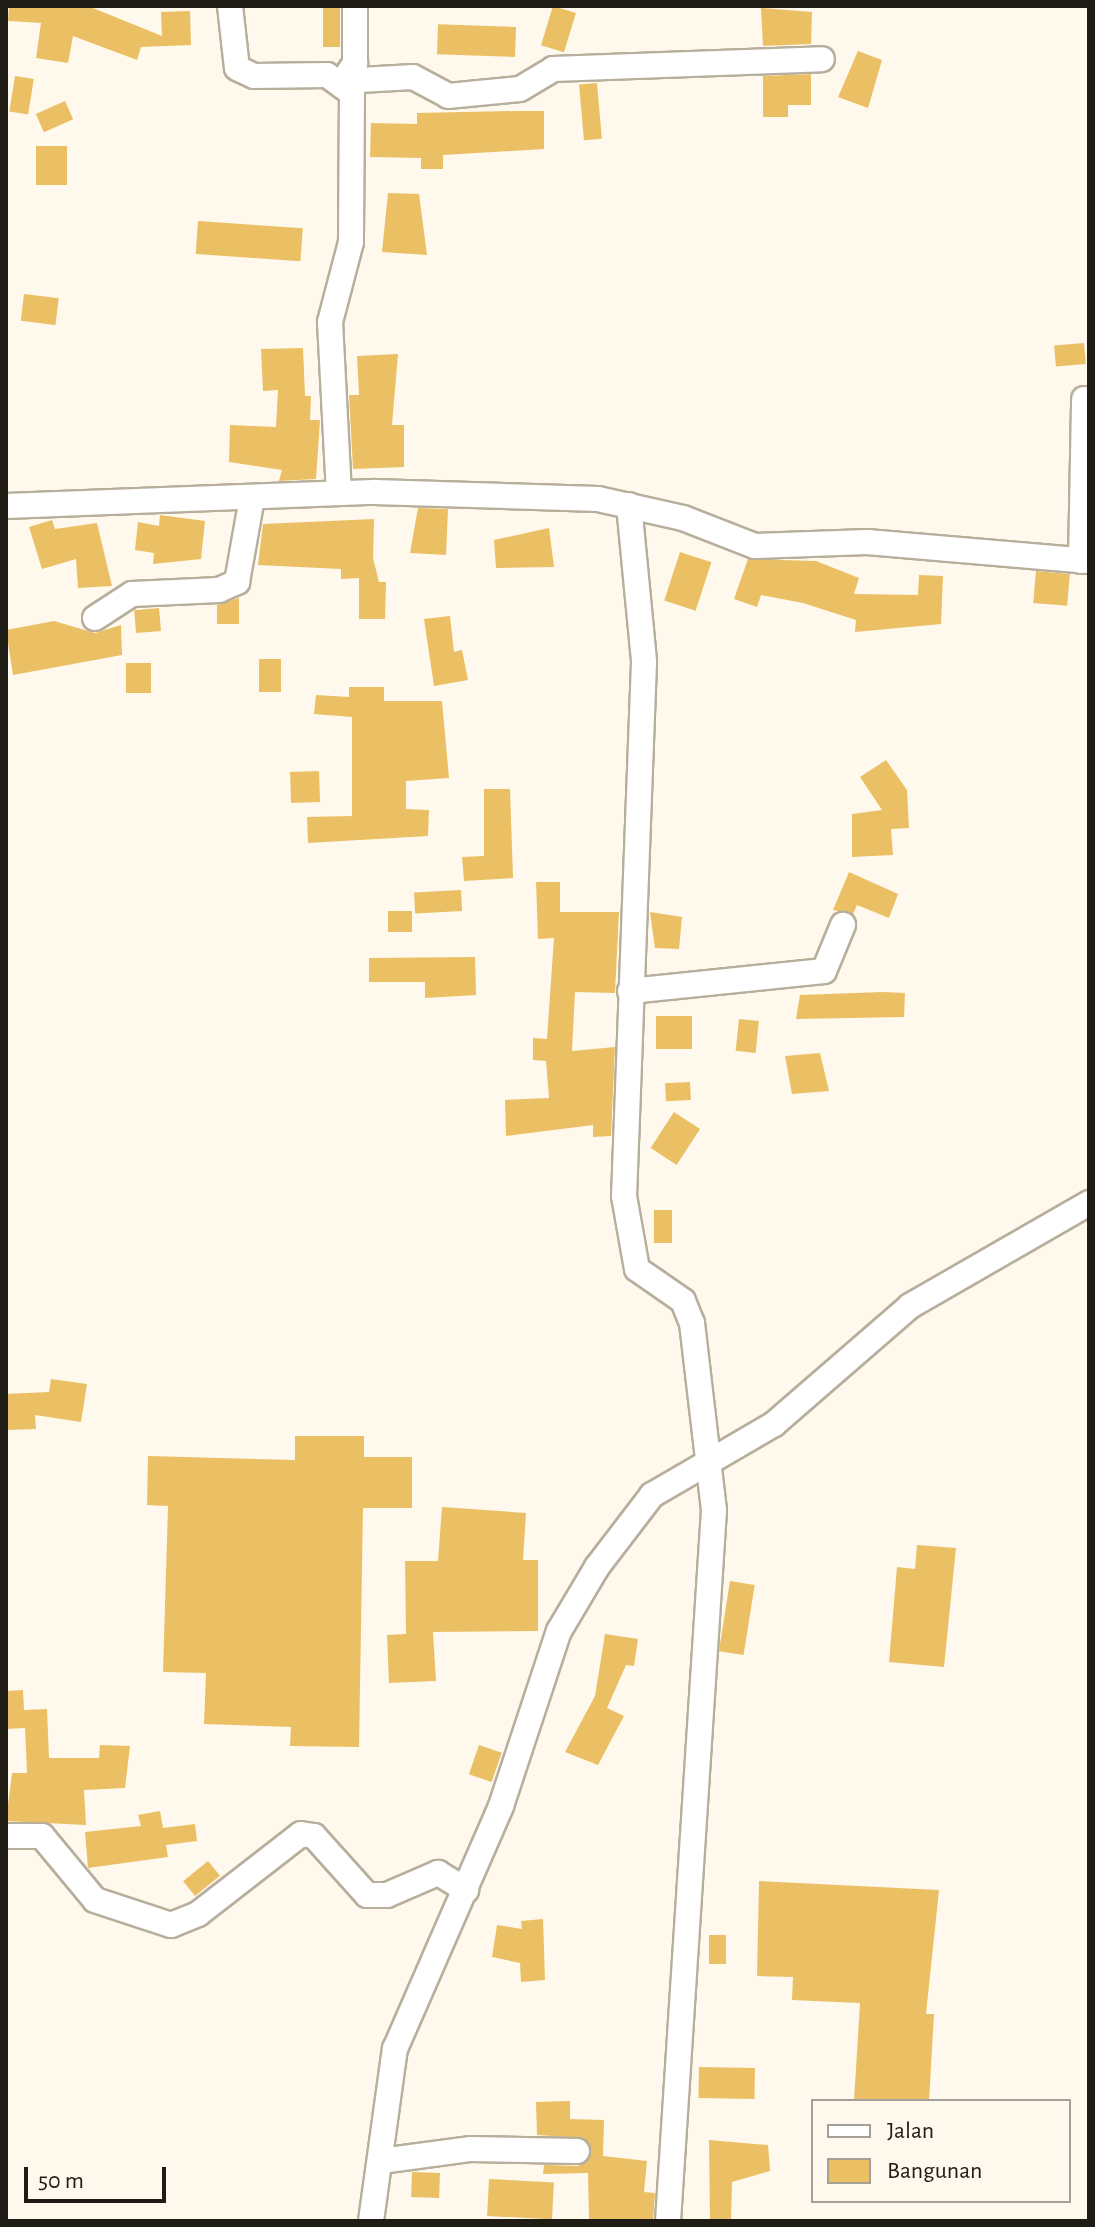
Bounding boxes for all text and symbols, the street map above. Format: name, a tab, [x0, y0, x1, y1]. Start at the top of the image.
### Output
legend	[811, 2099, 1071, 2203]
text: Jalan	[887, 2119, 934, 2143]
scale bar	[28, 2151, 170, 2201]
text: Bangunan	[887, 2159, 982, 2183]
text: 50 m	[38, 2169, 84, 2193]

